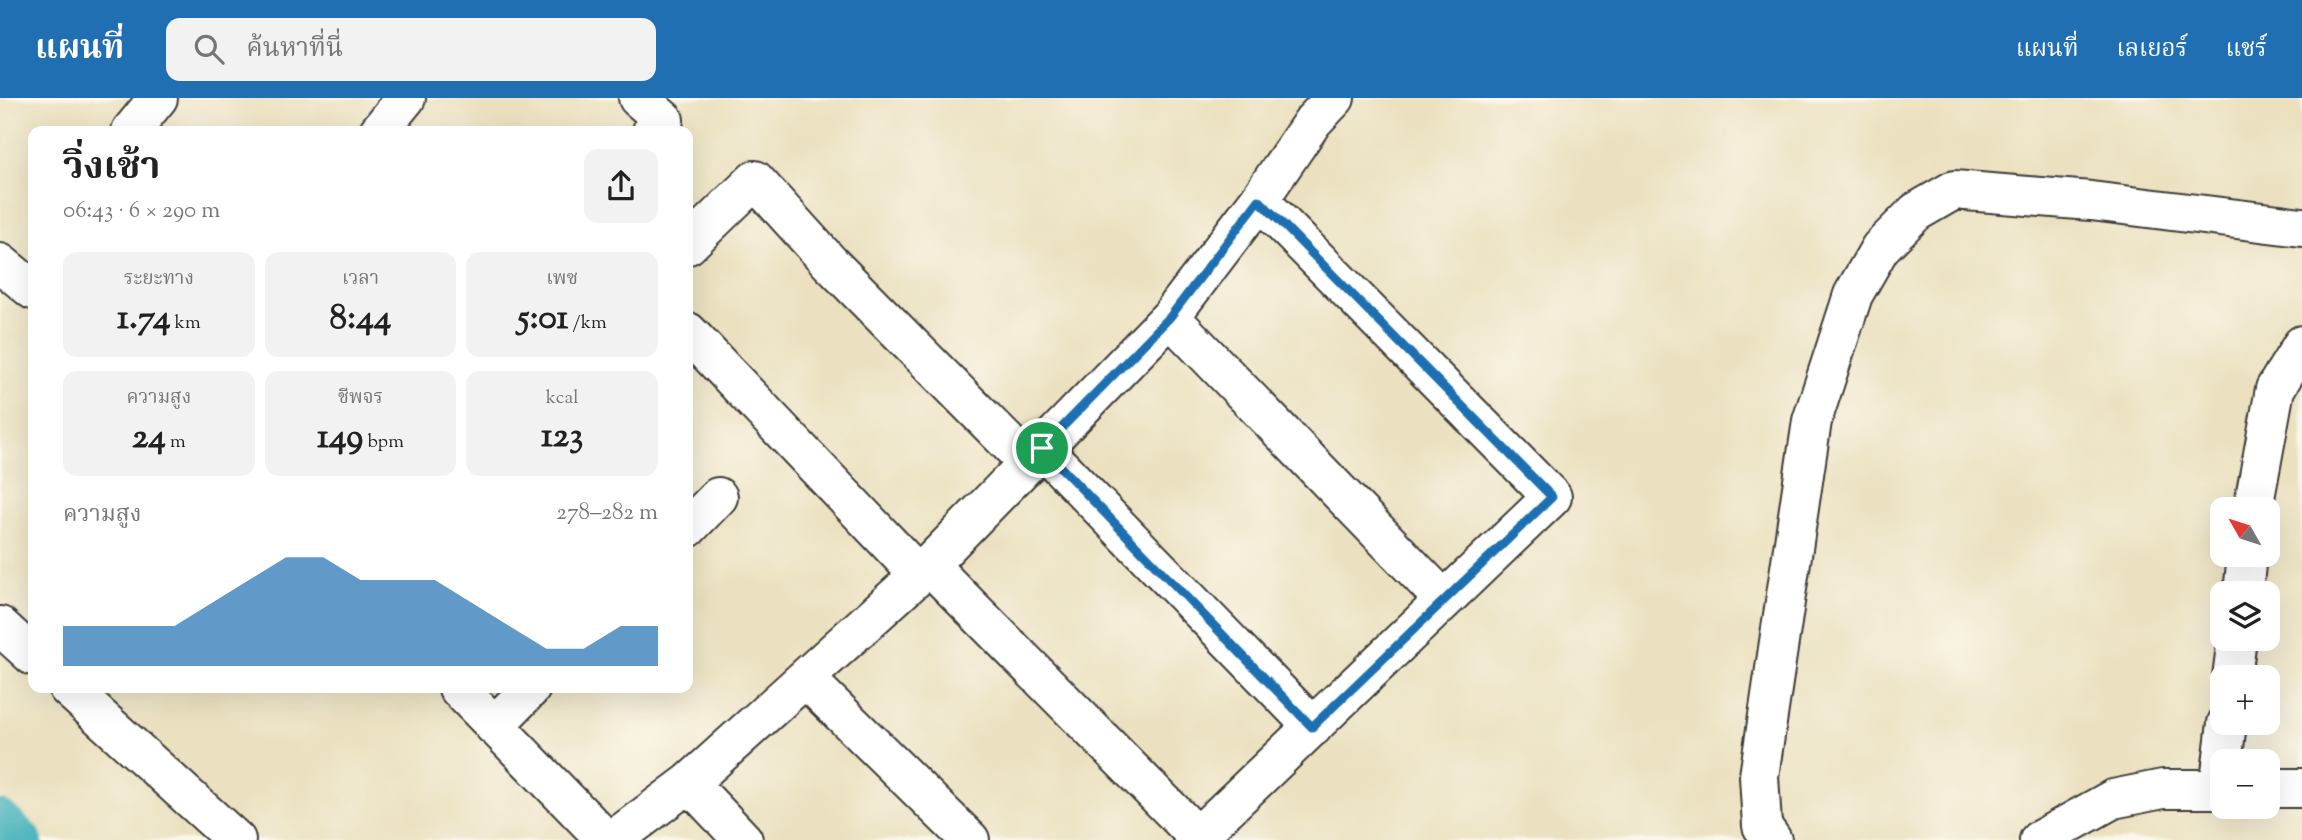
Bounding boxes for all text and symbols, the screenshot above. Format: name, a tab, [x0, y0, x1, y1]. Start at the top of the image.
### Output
search box	[166, 18, 656, 81]
text: แผนที่	[35, 26, 124, 74]
icon: search	[190, 30, 228, 68]
text: ค้นหาที่นี่	[246, 31, 343, 68]
text: แผนที่	[2016, 33, 2079, 67]
text: เลเยอร์	[2117, 33, 2188, 67]
text: แชร์	[2226, 33, 2267, 67]
text: วิ่งเช้า	[63, 142, 160, 196]
button: share	[584, 149, 658, 223]
text: 06:43 · 6 × 290 m	[63, 195, 220, 228]
text: ระยะทาง	[124, 266, 194, 293]
text: เวลา	[342, 266, 379, 293]
text: เพซ	[546, 266, 578, 293]
text: 1.74	[117, 294, 171, 345]
text: 8:44	[330, 294, 391, 345]
text: 5:01	[518, 294, 568, 345]
text: km	[171, 310, 201, 337]
text: /km	[568, 310, 607, 337]
text: ความสูง	[126, 385, 191, 412]
text: ชีพจร	[338, 385, 383, 412]
text: kcal	[546, 385, 578, 412]
text: 123	[541, 412, 583, 463]
text: 24	[132, 413, 166, 464]
text: 149	[317, 413, 363, 464]
pin	[1012, 418, 1072, 478]
text: m	[166, 429, 186, 456]
text: bpm	[363, 429, 404, 456]
icon: arrive	[1023, 429, 1061, 467]
text: 278–282 m	[556, 497, 658, 530]
north arrow	[2210, 497, 2280, 567]
map controls	[2210, 497, 2280, 819]
text: ความสูง	[63, 499, 141, 532]
button: layers	[2210, 581, 2280, 651]
button: +	[2210, 665, 2280, 735]
button: −	[2210, 749, 2280, 819]

